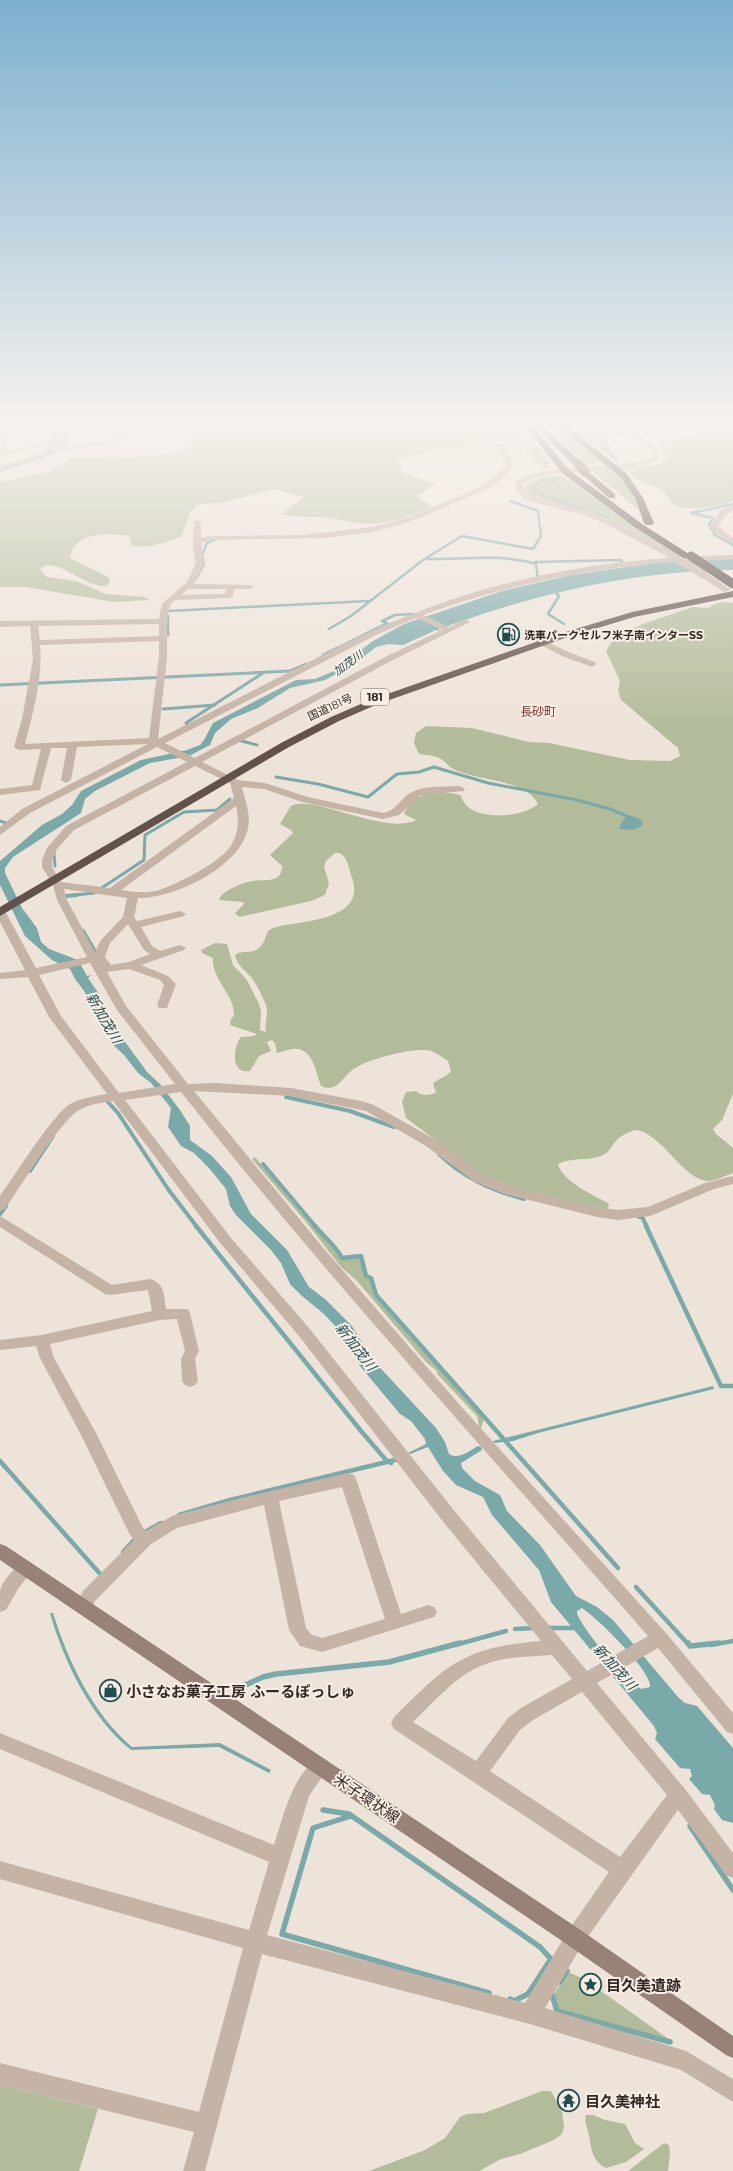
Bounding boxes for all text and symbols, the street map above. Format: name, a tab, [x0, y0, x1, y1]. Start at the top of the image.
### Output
fuel station icon: 洗車パークセルフ米子南インターSS	[496, 623, 520, 647]
place label: 洗車パークセルフ米子南インターSS	[524, 628, 703, 642]
water label: 加茂川	[331, 647, 366, 678]
road number: 181	[361, 689, 389, 706]
street label: 国道181号	[305, 691, 355, 723]
district label: 長砂町	[520, 704, 556, 719]
water label: 新加茂川	[82, 989, 127, 1048]
water label: 新加茂川	[332, 1319, 382, 1376]
water label: 新加茂川	[590, 1640, 642, 1695]
shop icon: 小さなお菓子工房 ふーるぽっしゅ	[98, 1679, 122, 1703]
place label: 小さなお菓子工房 ふーるぽっしゅ	[126, 1682, 355, 1701]
street label: 米子環状線	[331, 1769, 403, 1827]
place icon: 目久美遺跡	[578, 1973, 602, 1997]
place label: 目久美遺跡	[606, 1976, 681, 1995]
temple icon: 目久美神社	[557, 2089, 581, 2113]
place label: 目久美神社	[585, 2092, 660, 2111]

